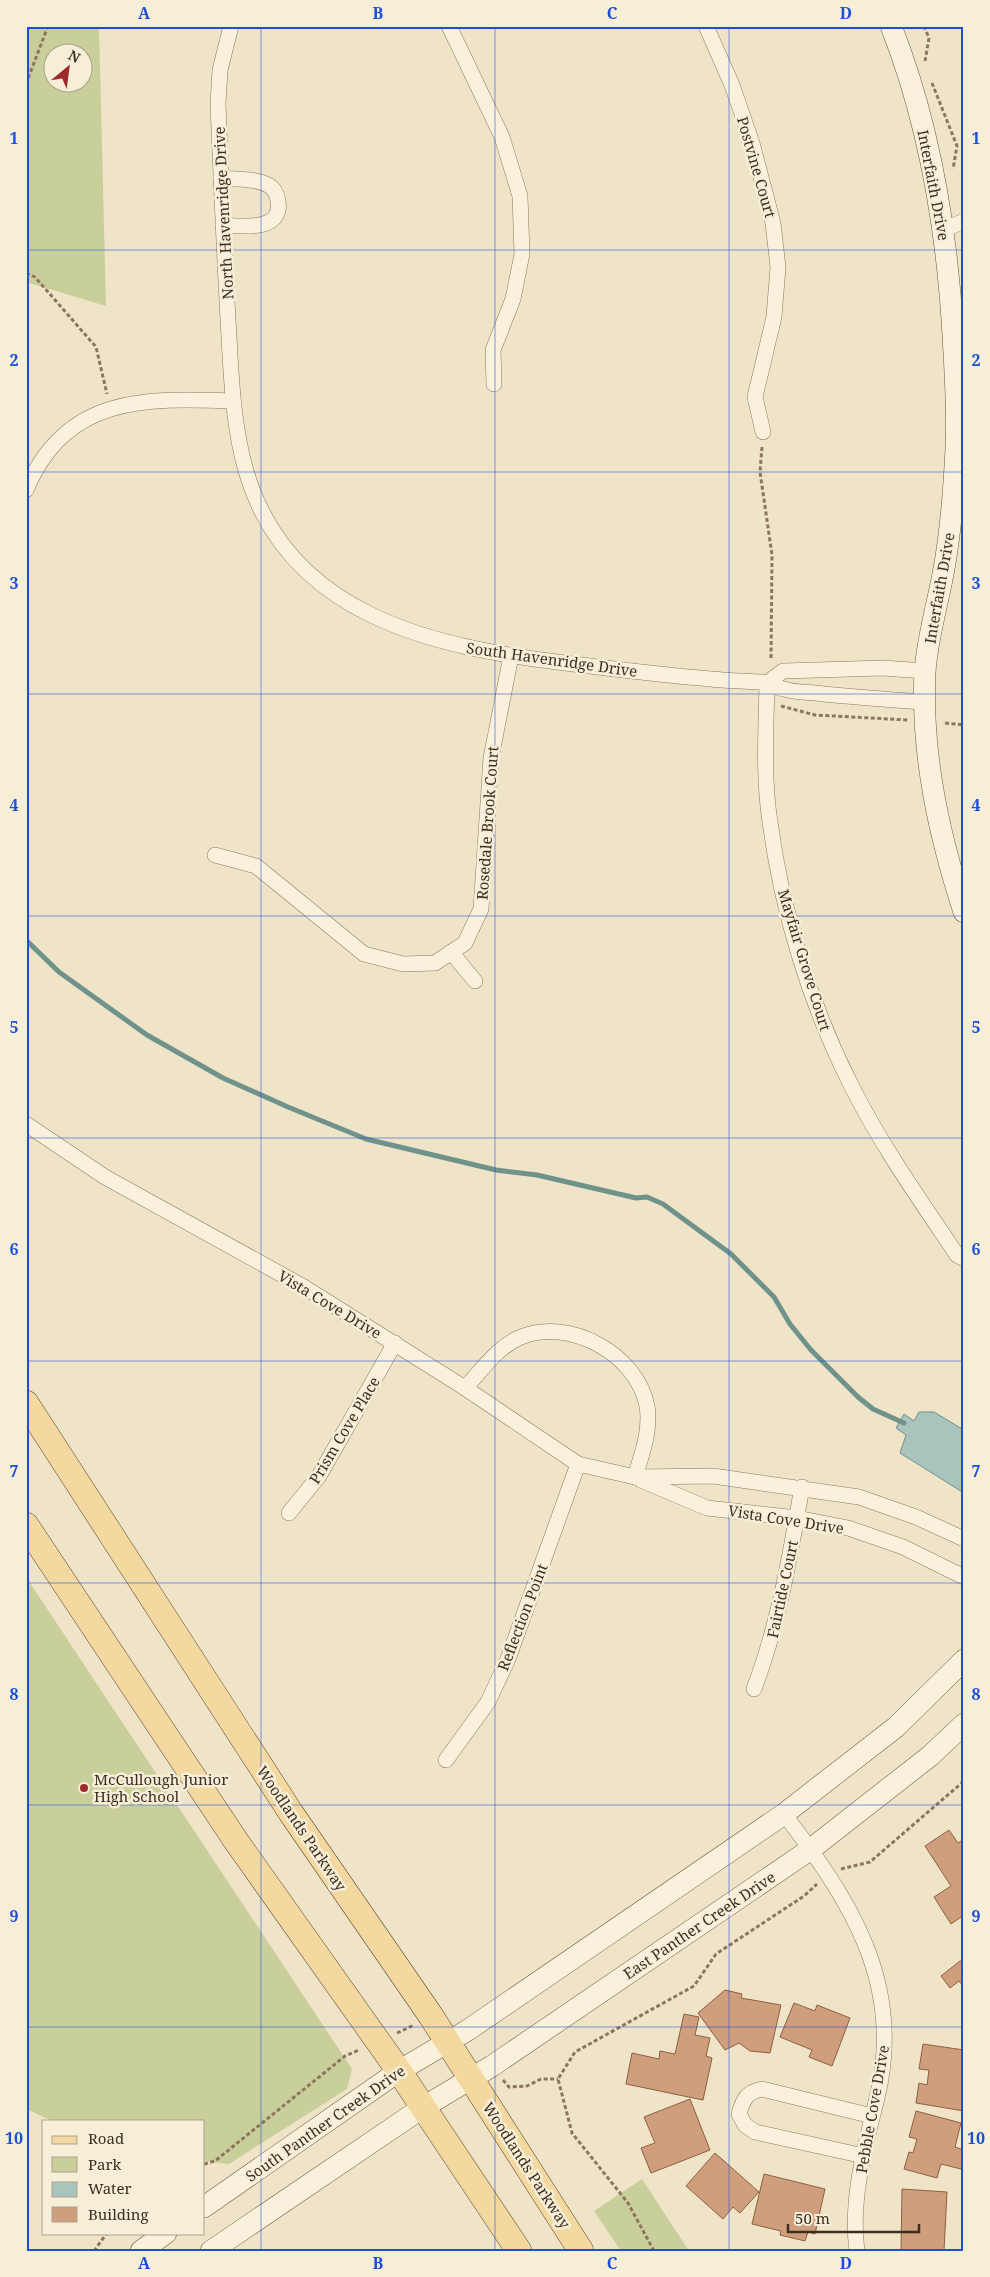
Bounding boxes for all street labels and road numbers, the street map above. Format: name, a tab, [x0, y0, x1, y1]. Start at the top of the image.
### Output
street label: Postvine Court	[733, 114, 781, 220]
street label: North Havenridge Drive	[208, 126, 238, 300]
street label: Interfaith Drive	[913, 128, 955, 242]
street label: Interfaith Drive	[919, 531, 959, 645]
street label: South Havenridge Drive	[465, 637, 639, 681]
street label: Rosedale Brook Court	[472, 745, 502, 901]
street label: Mayfair Grove Court	[774, 887, 836, 1033]
street label: Vista Cove Drive	[275, 1265, 385, 1343]
street label: Prism Cove Place	[304, 1373, 384, 1487]
street label: Vista Cove Drive	[727, 1500, 845, 1538]
street label: Fairtide Court	[762, 1538, 802, 1640]
street label: Reflection Point	[492, 1561, 552, 1673]
street label: Woodlands Parkway	[253, 1762, 352, 1895]
street label: East Panther Creek Drive	[619, 1867, 779, 1983]
street label: Pebble Cove Drive	[851, 2043, 893, 2175]
street label: South Panther Creek Drive	[241, 2060, 409, 2186]
street label: Woodlands Parkway	[479, 2098, 576, 2232]

